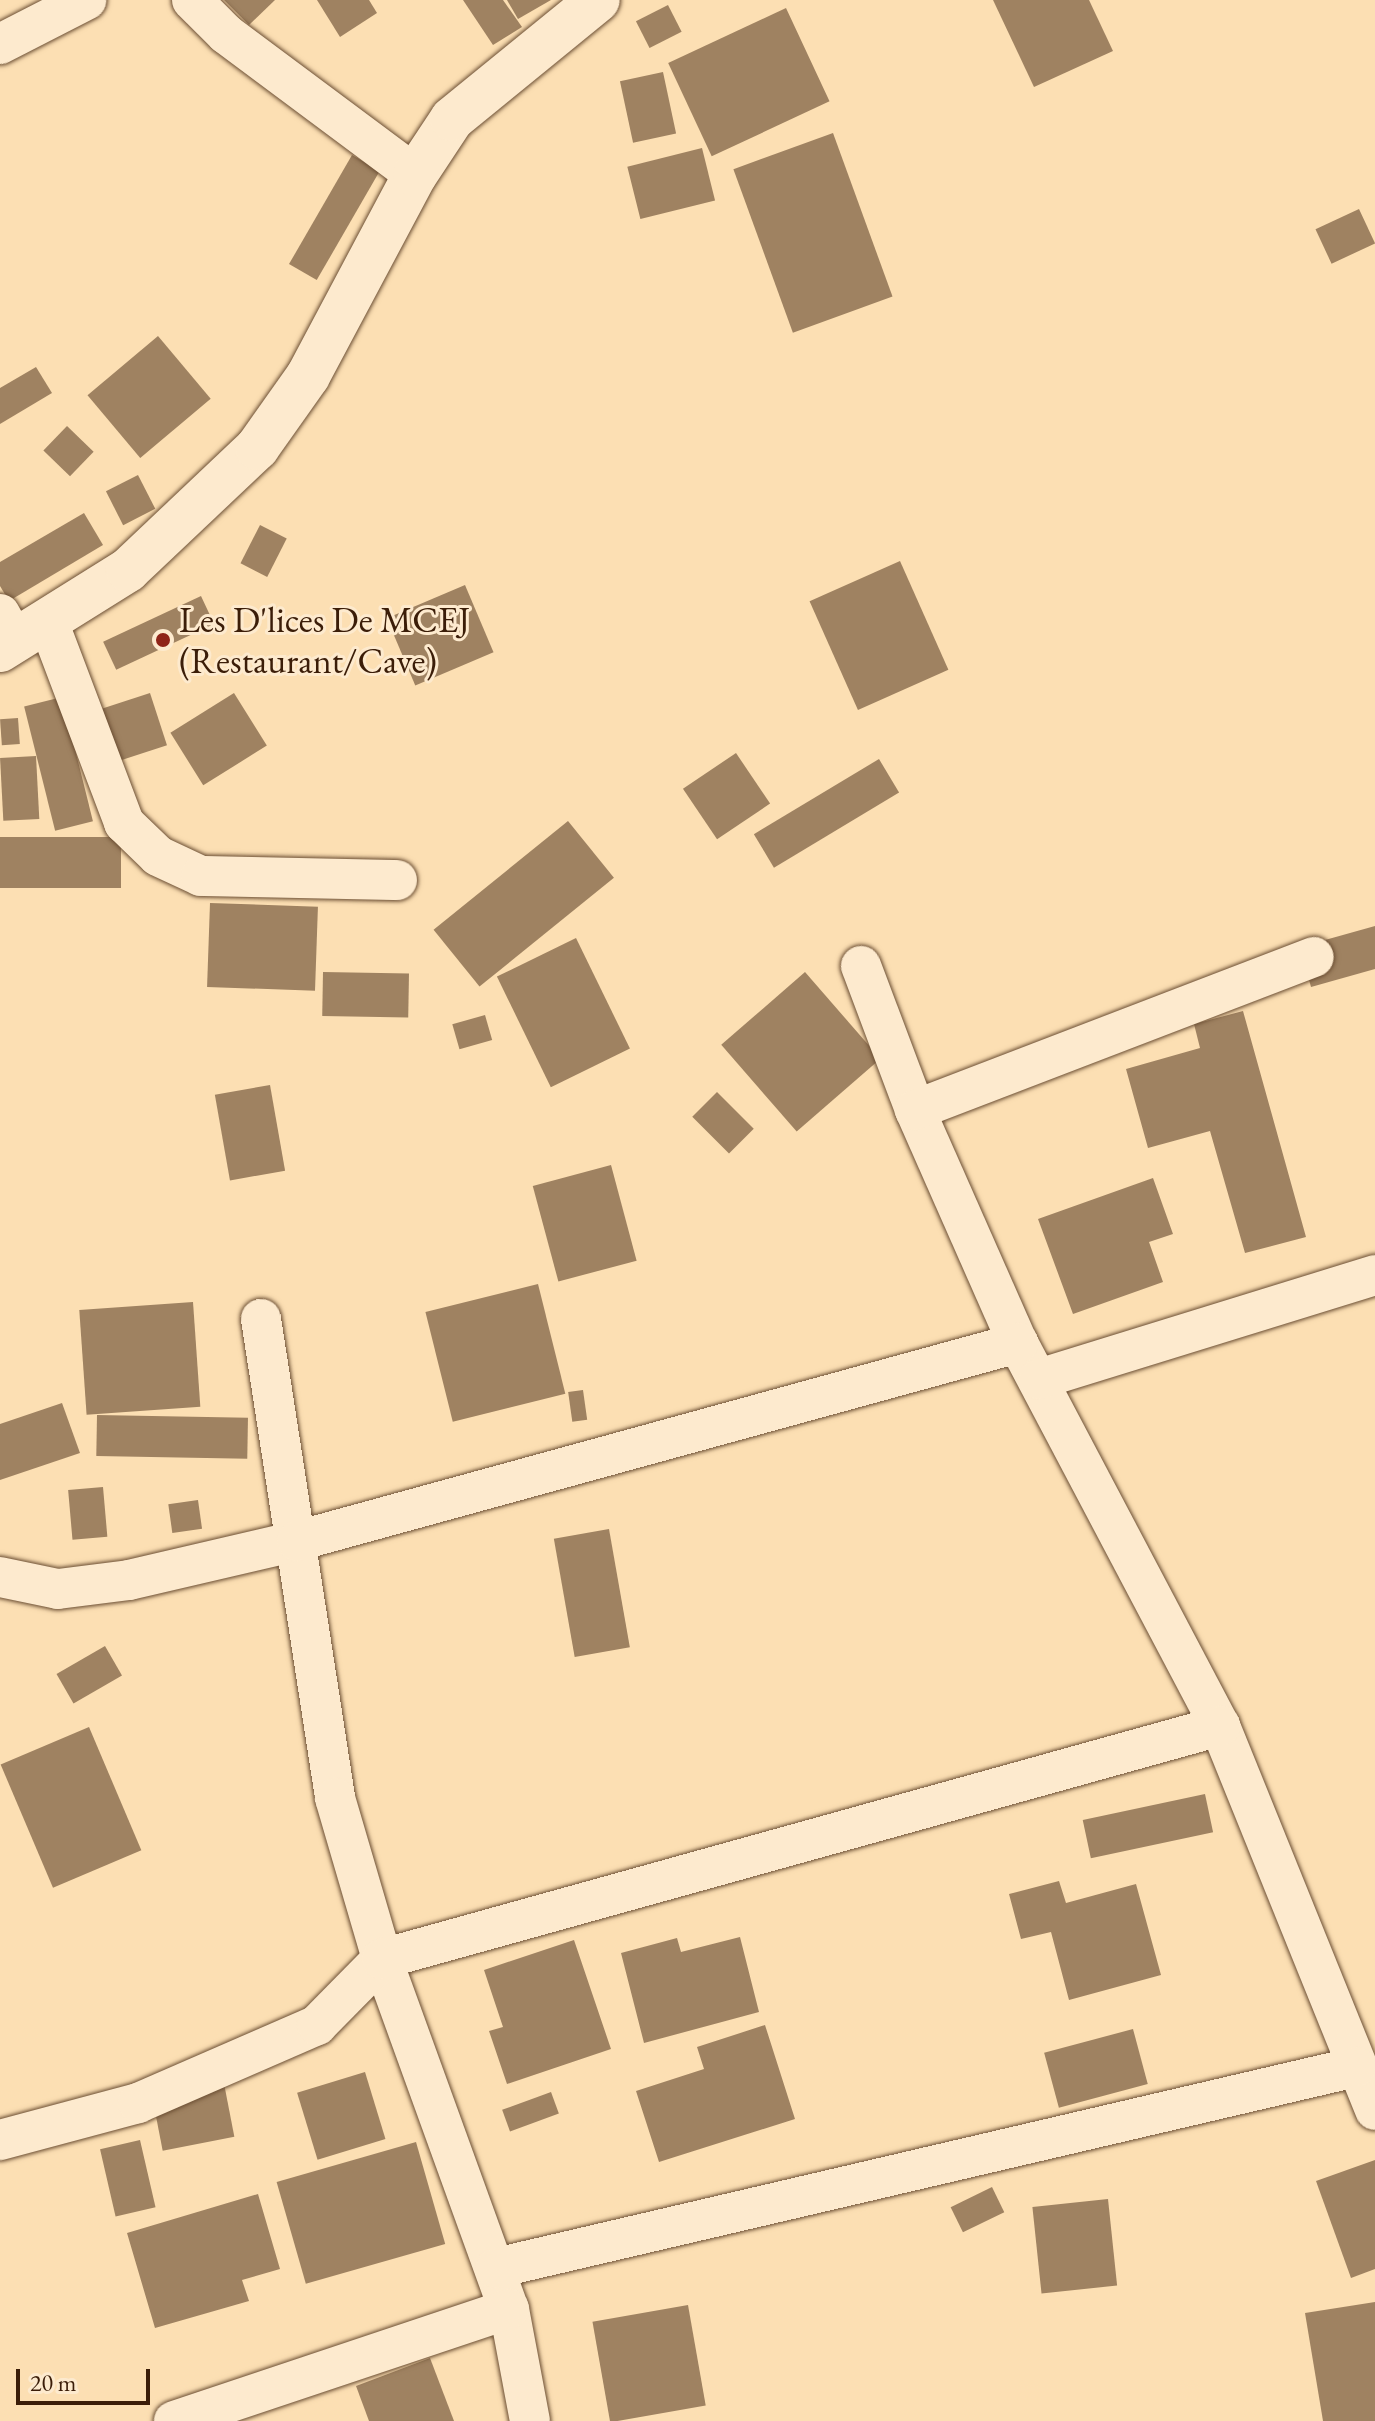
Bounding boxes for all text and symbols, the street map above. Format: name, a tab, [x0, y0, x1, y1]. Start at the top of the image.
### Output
place label: Les D'lices De MCEJ (Restaurant/Cave)	[179, 597, 470, 682]
marker: Les D'lices De MCEJ (Restaurant/Cave)	[154, 631, 172, 649]
scale bar	[20, 2353, 154, 2403]
text: 20 m	[30, 2367, 77, 2398]

